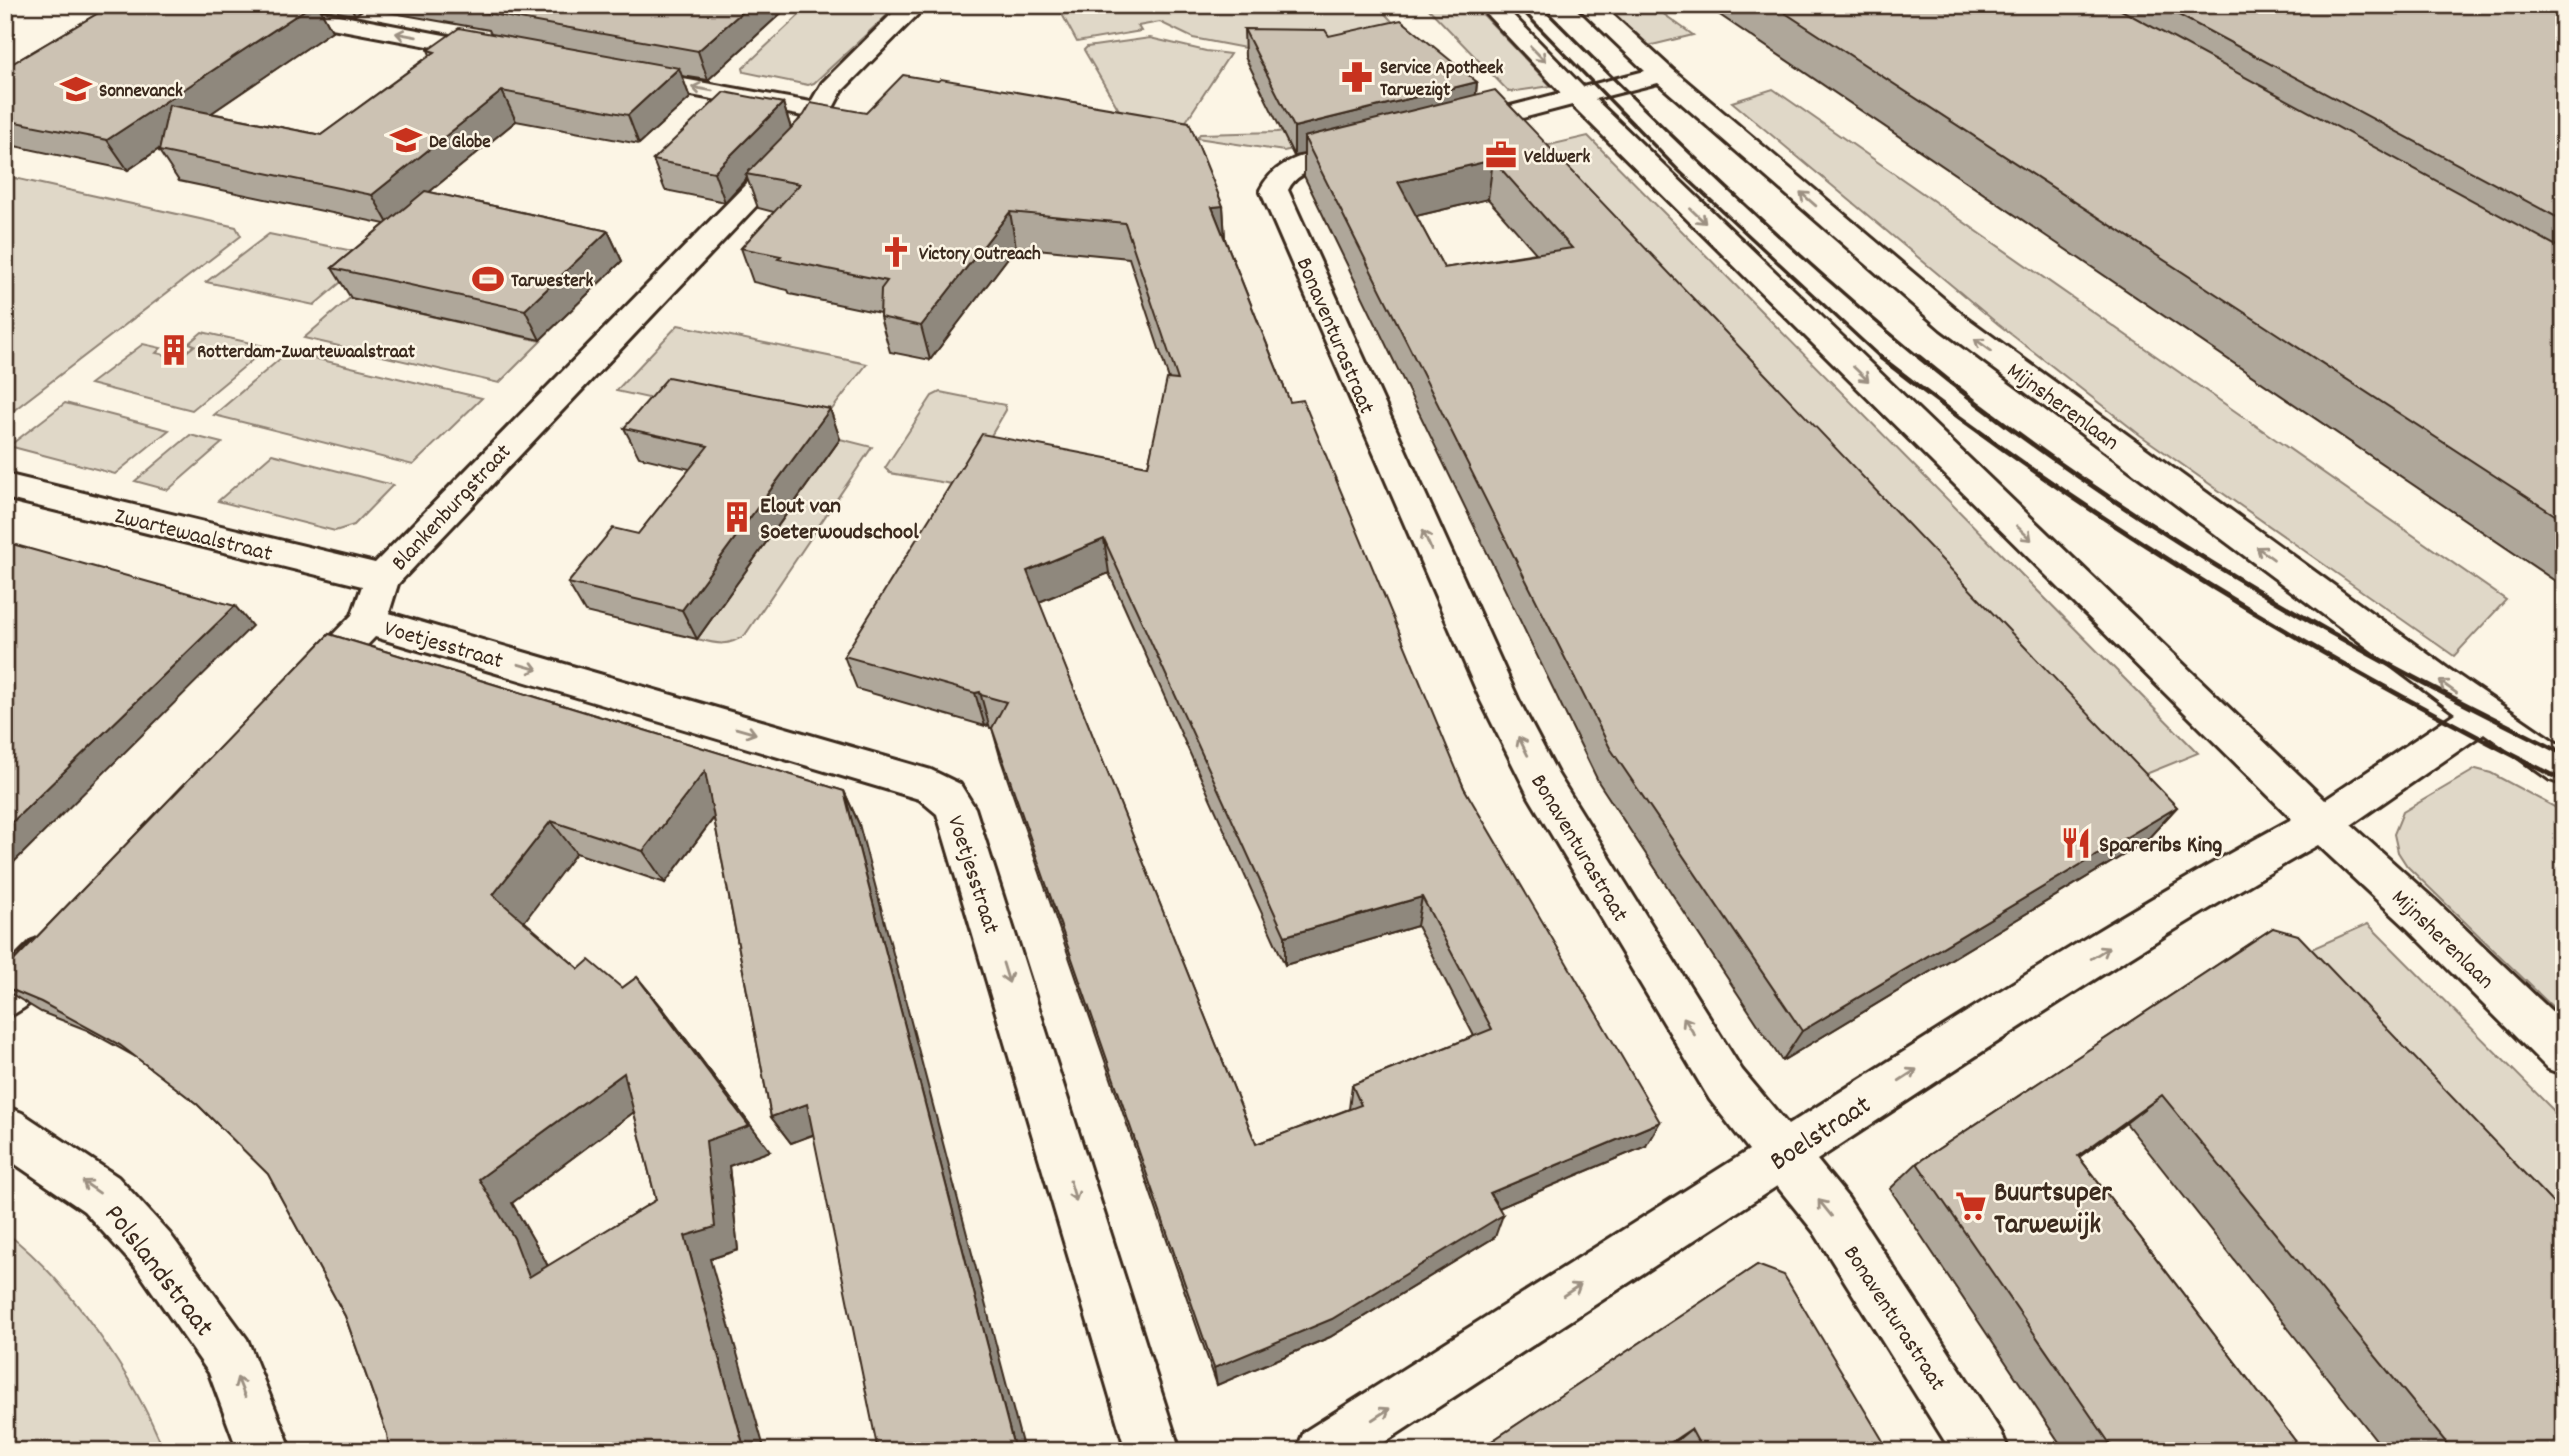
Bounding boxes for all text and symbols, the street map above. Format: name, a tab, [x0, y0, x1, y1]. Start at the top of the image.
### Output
one-way arrow	[395, 28, 418, 41]
one-way arrow	[1529, 45, 1546, 62]
place label: Service Apotheek Tarwezigt	[1380, 56, 1504, 105]
pharmacy icon: Service Apotheek Tarwezigt	[1340, 60, 1374, 94]
school or university icon: Sonnevanck	[59, 72, 93, 106]
place label: Sonnevanck	[99, 79, 183, 106]
one-way arrow	[691, 82, 714, 96]
school or university icon: De Globe	[389, 123, 423, 157]
place label: De Globe	[429, 130, 491, 157]
office icon: Veldwerk	[1484, 138, 1518, 172]
place label: Veldwerk	[1524, 145, 1591, 172]
one-way arrow	[1800, 191, 1818, 207]
one-way arrow	[1689, 207, 1706, 224]
church icon: Victory Outreach	[879, 235, 913, 269]
place label: Victory Outreach	[919, 242, 1041, 269]
street label: Bonaventurastraat	[1286, 253, 1382, 420]
sports icon: Tarwesterk	[471, 262, 505, 296]
place label: Tarwesterk	[511, 269, 594, 296]
building icon: Rotterdam-Zwartewaalstraat	[157, 333, 191, 367]
one-way arrow	[1974, 338, 1993, 352]
place label: Rotterdam-Zwartewaalstraat	[197, 340, 415, 367]
street label: Mijnsherenlaan	[1999, 356, 2125, 460]
one-way arrow	[1852, 366, 1869, 383]
street label: Blankenburgstraat	[385, 437, 520, 579]
place label: Elout van Soeterwoudschool	[760, 491, 919, 550]
building icon: Elout van Soeterwoudschool	[720, 500, 754, 534]
street label: Zwartewaalstraat	[111, 501, 276, 572]
one-way arrow	[2015, 524, 2032, 541]
one-way arrow	[1420, 530, 1433, 551]
one-way arrow	[2256, 545, 2274, 560]
street label: Voetjesstraat	[380, 614, 506, 679]
one-way arrow	[517, 662, 539, 675]
one-way arrow	[2439, 680, 2458, 694]
one-way arrow	[735, 726, 757, 739]
one-way arrow	[1516, 737, 1530, 757]
street label: Bonaventurastraat	[1521, 769, 1635, 929]
street label: Voetjesstraat	[937, 812, 1006, 938]
restaurant icon: Spareribs King	[2059, 826, 2093, 860]
place label: Spareribs King	[2099, 830, 2222, 863]
street label: Mijnsherenlaan	[2383, 883, 2500, 998]
one-way arrow	[2090, 946, 2109, 961]
one-way arrow	[1001, 962, 1013, 984]
one-way arrow	[1682, 1017, 1696, 1037]
one-way arrow	[1897, 1067, 1917, 1081]
street label: Boelstraat	[1763, 1087, 1880, 1183]
place label: Buurtsuper Tarwewijk	[1994, 1175, 2112, 1247]
one-way arrow	[82, 1180, 101, 1194]
one-way arrow	[1067, 1180, 1080, 1202]
supermarket icon: Buurtsuper Tarwewijk	[1954, 1189, 1988, 1223]
street label: Polslandstraat	[92, 1197, 222, 1347]
one-way arrow	[1817, 1200, 1832, 1218]
street label: Bonaventurastraat	[1834, 1240, 1952, 1398]
one-way arrow	[1562, 1283, 1581, 1298]
one-way arrow	[234, 1377, 247, 1398]
one-way arrow	[1371, 1406, 1390, 1421]

